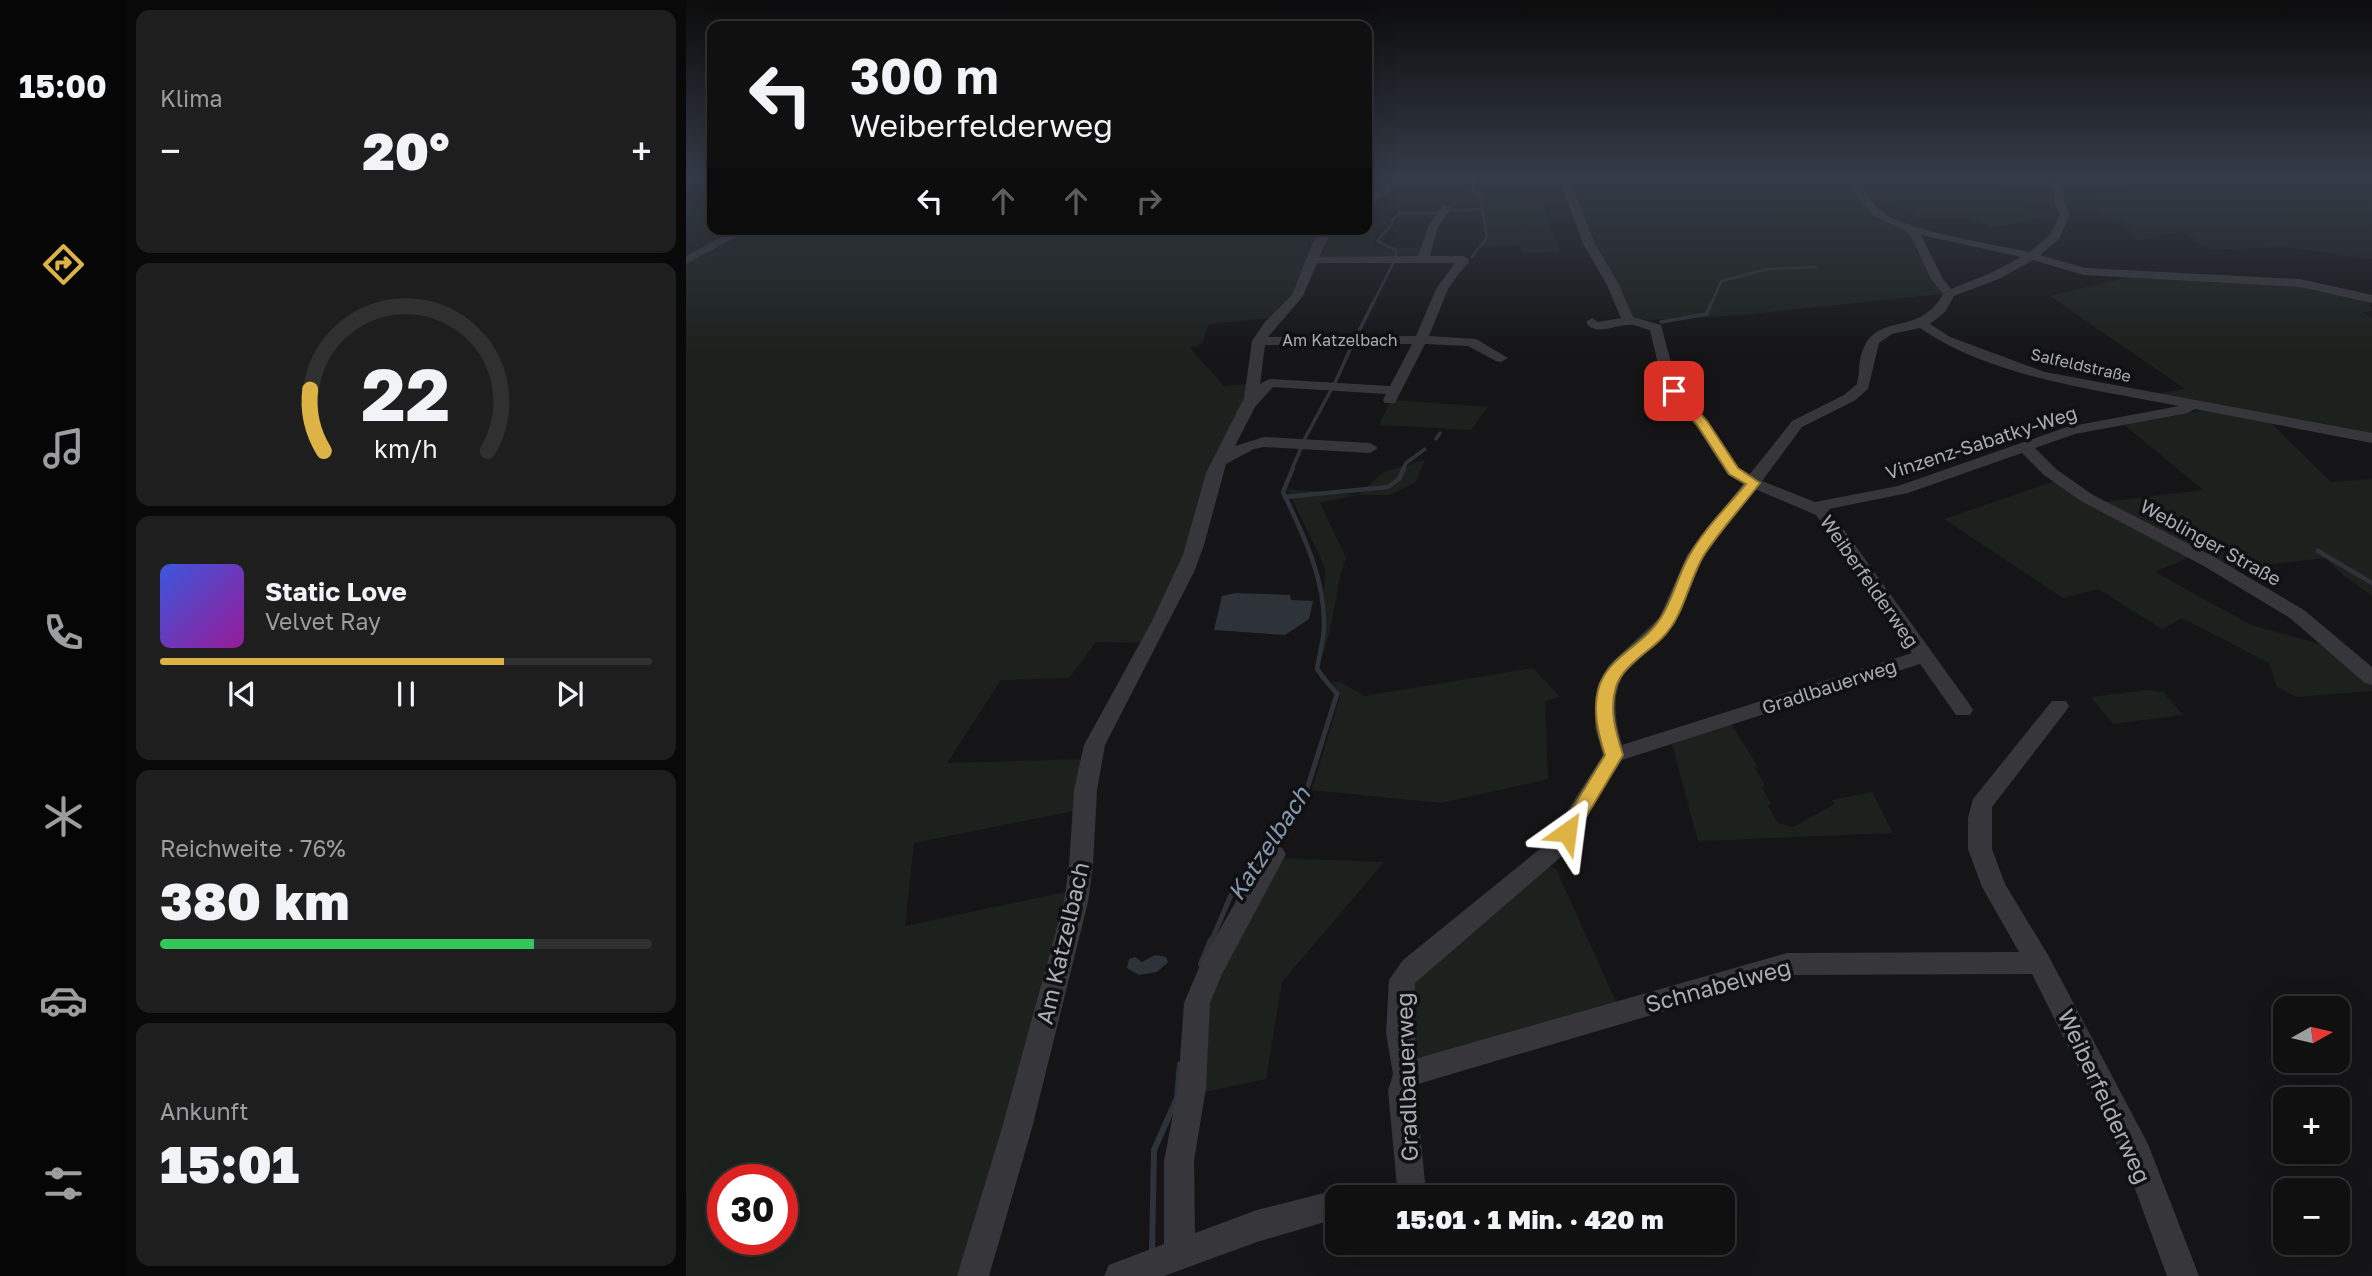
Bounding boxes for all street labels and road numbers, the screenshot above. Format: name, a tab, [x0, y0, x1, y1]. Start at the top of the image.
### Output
street label: Am Katzelbach	[1282, 330, 1398, 350]
street label: Salfeldstraße	[2029, 344, 2133, 386]
street label: Vinzenz-Sabatky-Weg	[1882, 400, 2080, 484]
street label: Weblinger Straße	[2137, 494, 2285, 590]
street label: Weiberfelderweg	[1816, 510, 1924, 652]
street label: Gradlbauerweg	[1759, 653, 1899, 719]
street label: Am Katzelbach	[1030, 859, 1094, 1027]
street label: Schnabelweg	[1642, 952, 1794, 1018]
street label: Gradlbauerweg	[1389, 992, 1423, 1162]
street label: Weiberfelderweg	[2052, 1004, 2158, 1188]

